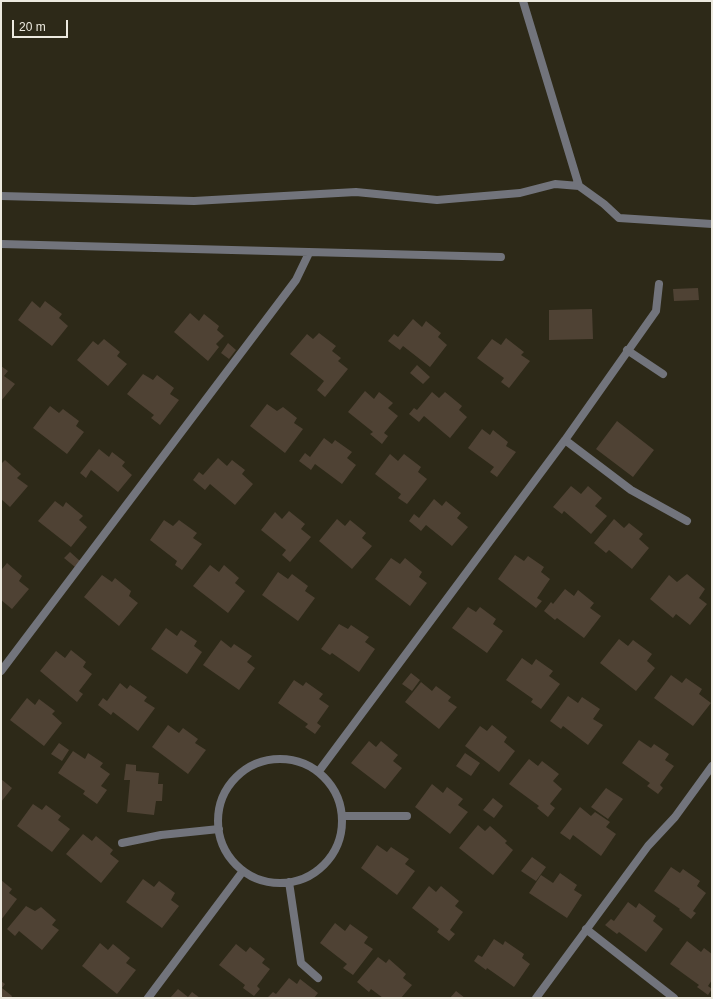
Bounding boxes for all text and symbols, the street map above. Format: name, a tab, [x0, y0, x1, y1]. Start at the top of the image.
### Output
scale bar	[14, 12, 70, 38]
text: 20 m	[19, 20, 46, 34]

